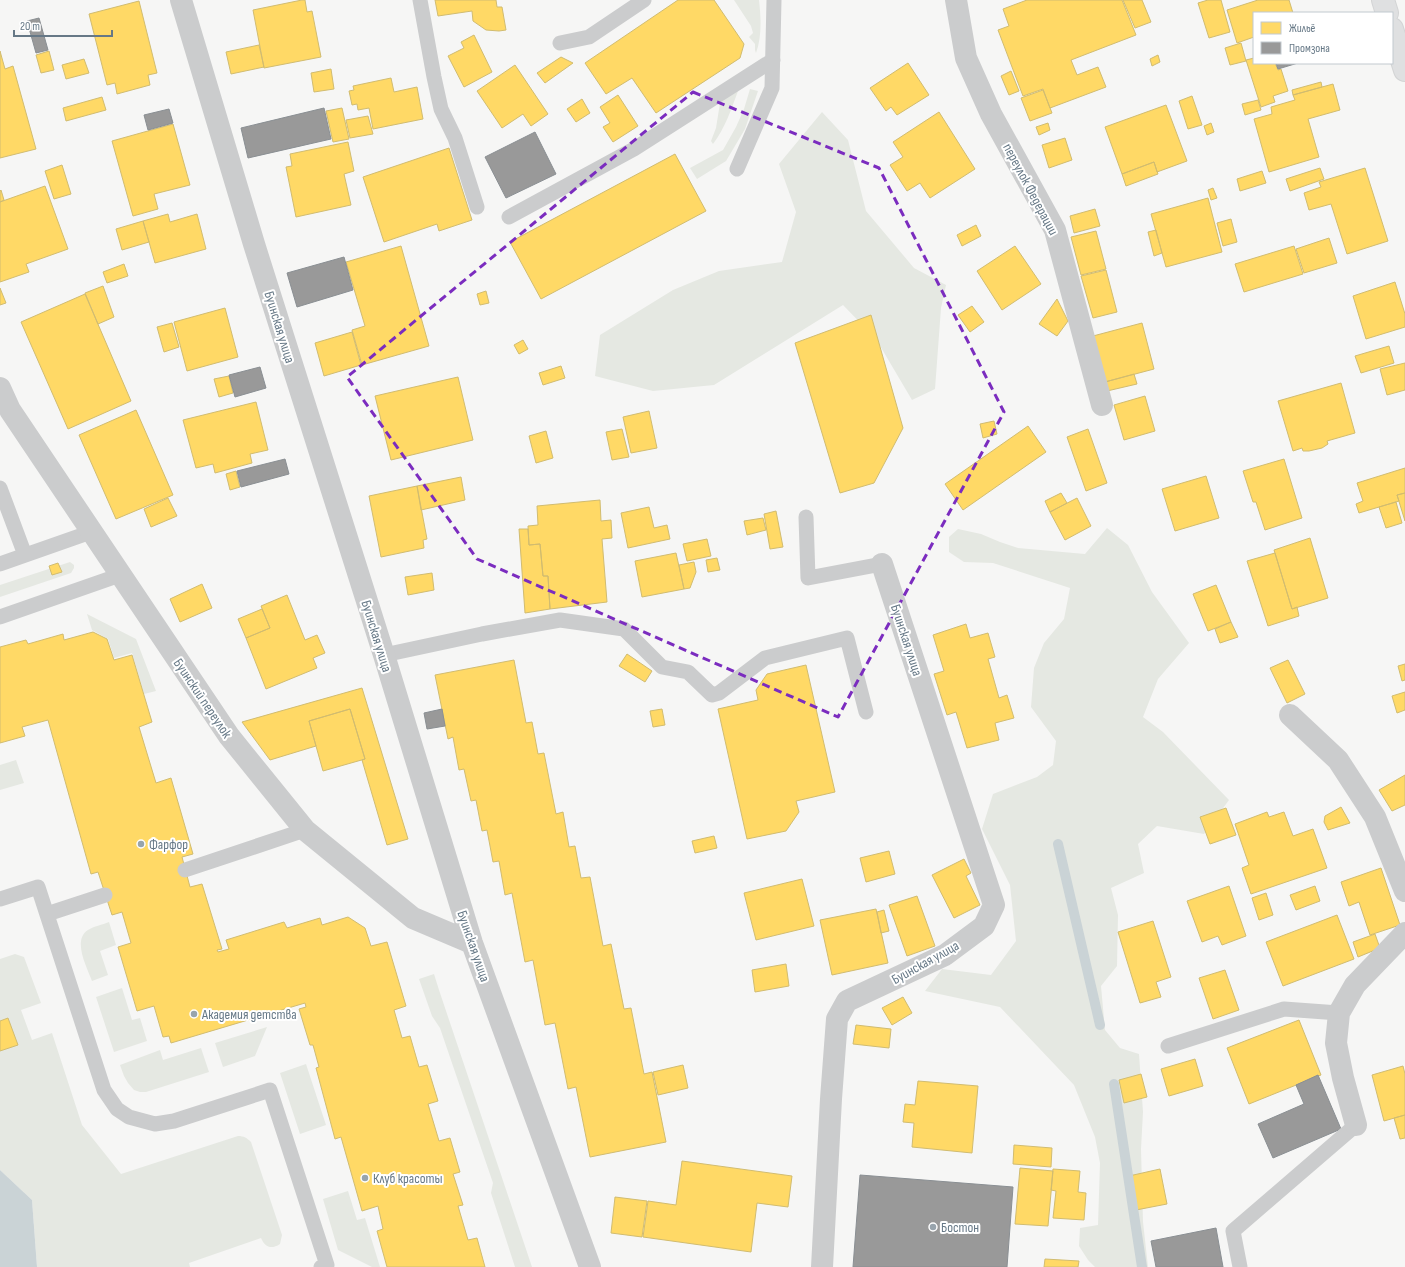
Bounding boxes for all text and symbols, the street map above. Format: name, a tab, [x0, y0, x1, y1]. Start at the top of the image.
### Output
scale bar	[14, 12, 112, 38]
legend	[1253, 12, 1393, 64]
text: 20 m	[20, 19, 40, 34]
text: Жильё	[1289, 21, 1316, 36]
text: Промзона	[1289, 41, 1330, 56]
street label: переулок Федерации	[999, 140, 1062, 238]
street label: Буинская улица	[261, 289, 299, 365]
street label: Буинская улица	[358, 598, 396, 674]
street label: Буинская улица	[887, 602, 926, 678]
street label: Буинский переулок	[170, 655, 236, 742]
place label: Фарфор	[149, 836, 188, 853]
marker: Фарфор	[136, 839, 146, 849]
street label: Буинская улица	[453, 908, 494, 984]
street label: Буинская улица	[889, 937, 962, 988]
place label: Академия детства	[201, 1006, 297, 1023]
marker: Академия детства	[189, 1009, 199, 1019]
place label: Клуб красоты	[373, 1170, 442, 1187]
marker: Клуб красоты	[360, 1173, 370, 1183]
place label: Бостон	[941, 1219, 979, 1236]
marker: Бостон	[928, 1222, 938, 1232]

